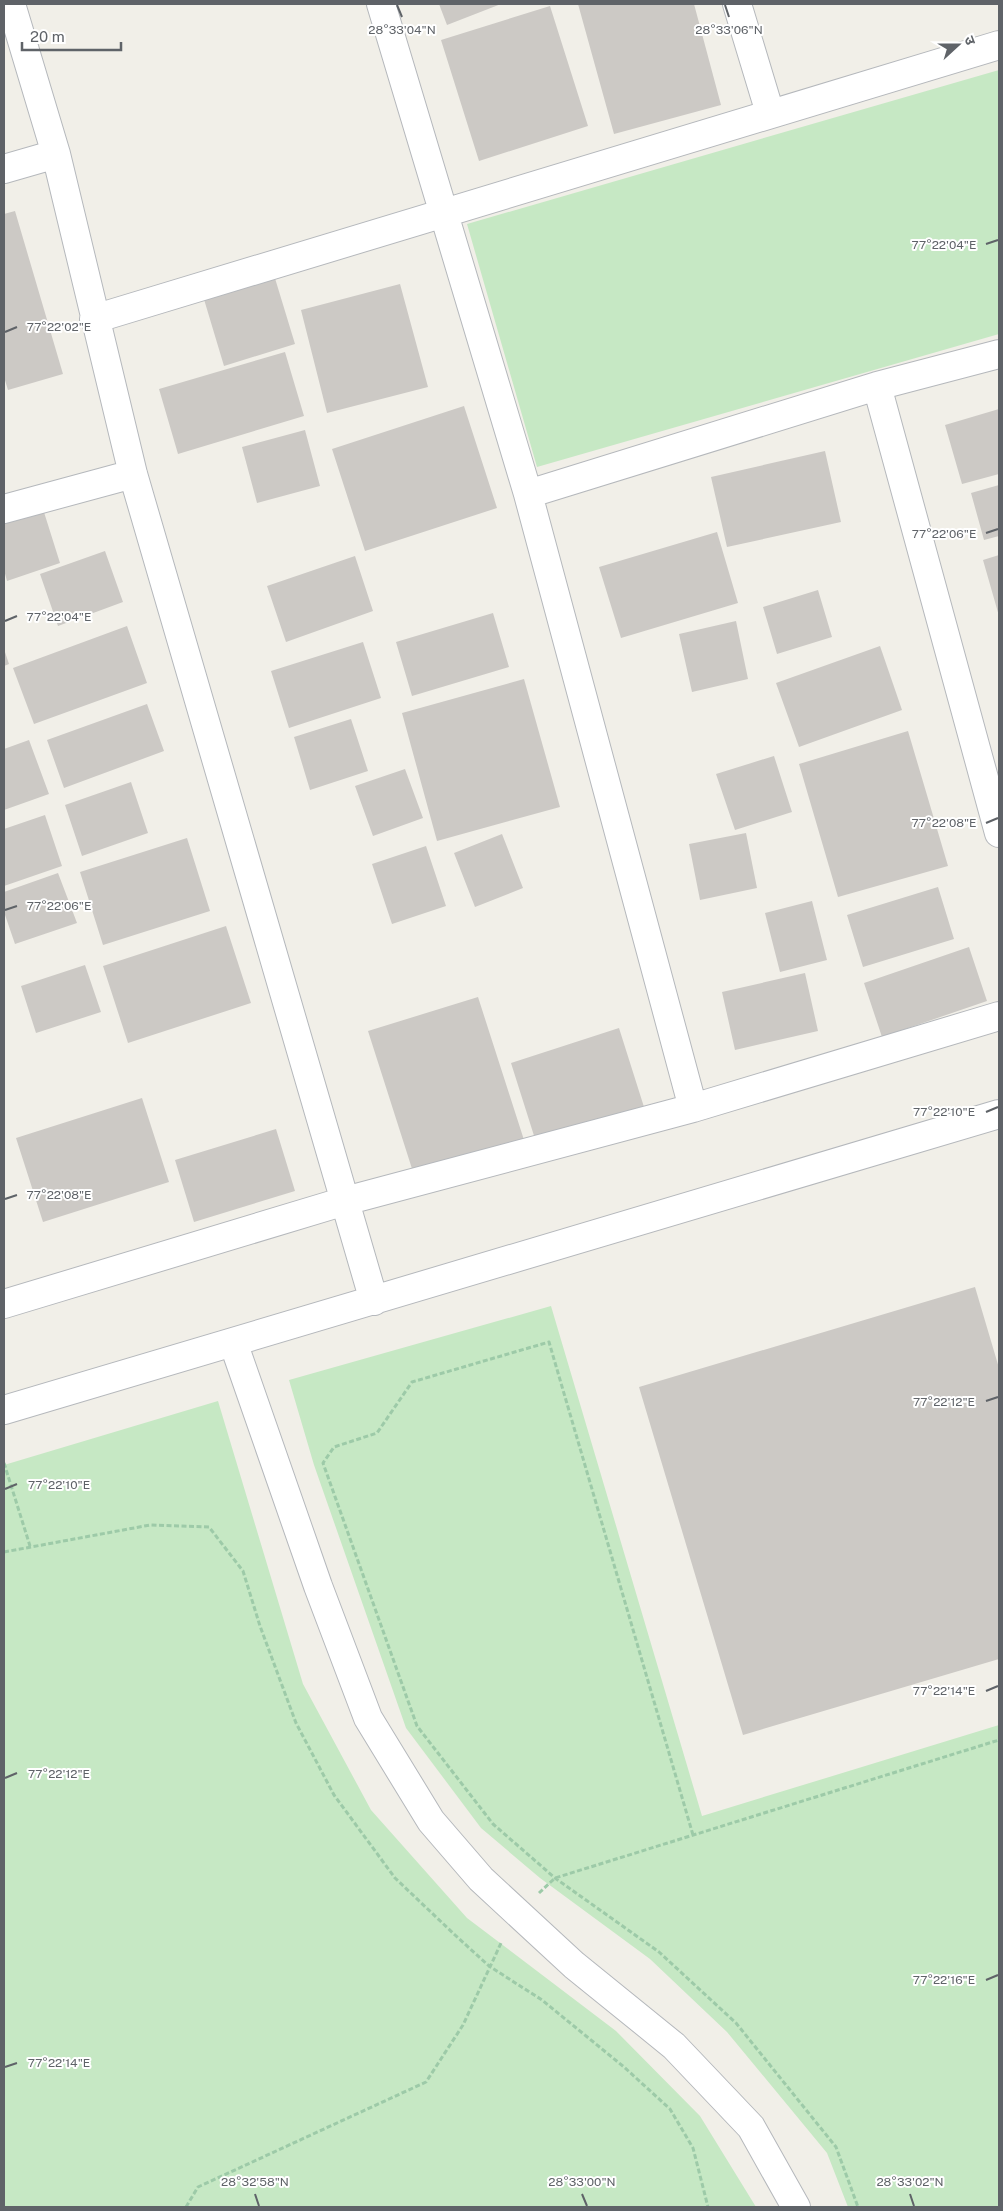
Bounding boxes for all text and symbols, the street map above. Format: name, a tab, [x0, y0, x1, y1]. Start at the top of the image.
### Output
scale bar	[22, 20, 121, 52]
north arrow	[933, 20, 983, 70]
text: 28°33'04"N	[368, 23, 436, 37]
text: 28°33'06"N	[695, 23, 763, 37]
text: 20 m	[30, 28, 65, 45]
text: उ	[961, 34, 979, 48]
text: 77°22'04"E	[912, 238, 976, 252]
text: 77°22'02"E	[27, 320, 91, 334]
text: 77°22'06"E	[912, 527, 976, 541]
text: 77°22'04"E	[27, 610, 91, 624]
text: 77°22'08"E	[912, 816, 977, 830]
text: 77°22'06"E	[27, 899, 91, 913]
text: 77°22'10"E	[913, 1105, 975, 1119]
text: 77°22'08"E	[27, 1188, 92, 1202]
text: 77°22'12"E	[913, 1395, 975, 1409]
text: 77°22'10"E	[28, 1478, 90, 1492]
text: 77°22'14"E	[913, 1684, 975, 1698]
text: 77°22'12"E	[28, 1767, 90, 1781]
text: 77°22'16"E	[913, 1973, 975, 1987]
text: 77°22'14"E	[28, 2056, 90, 2070]
text: 28°32'58"N	[221, 2175, 289, 2189]
text: 28°33'00"N	[548, 2175, 616, 2189]
text: 28°33'02"N	[876, 2175, 944, 2189]

